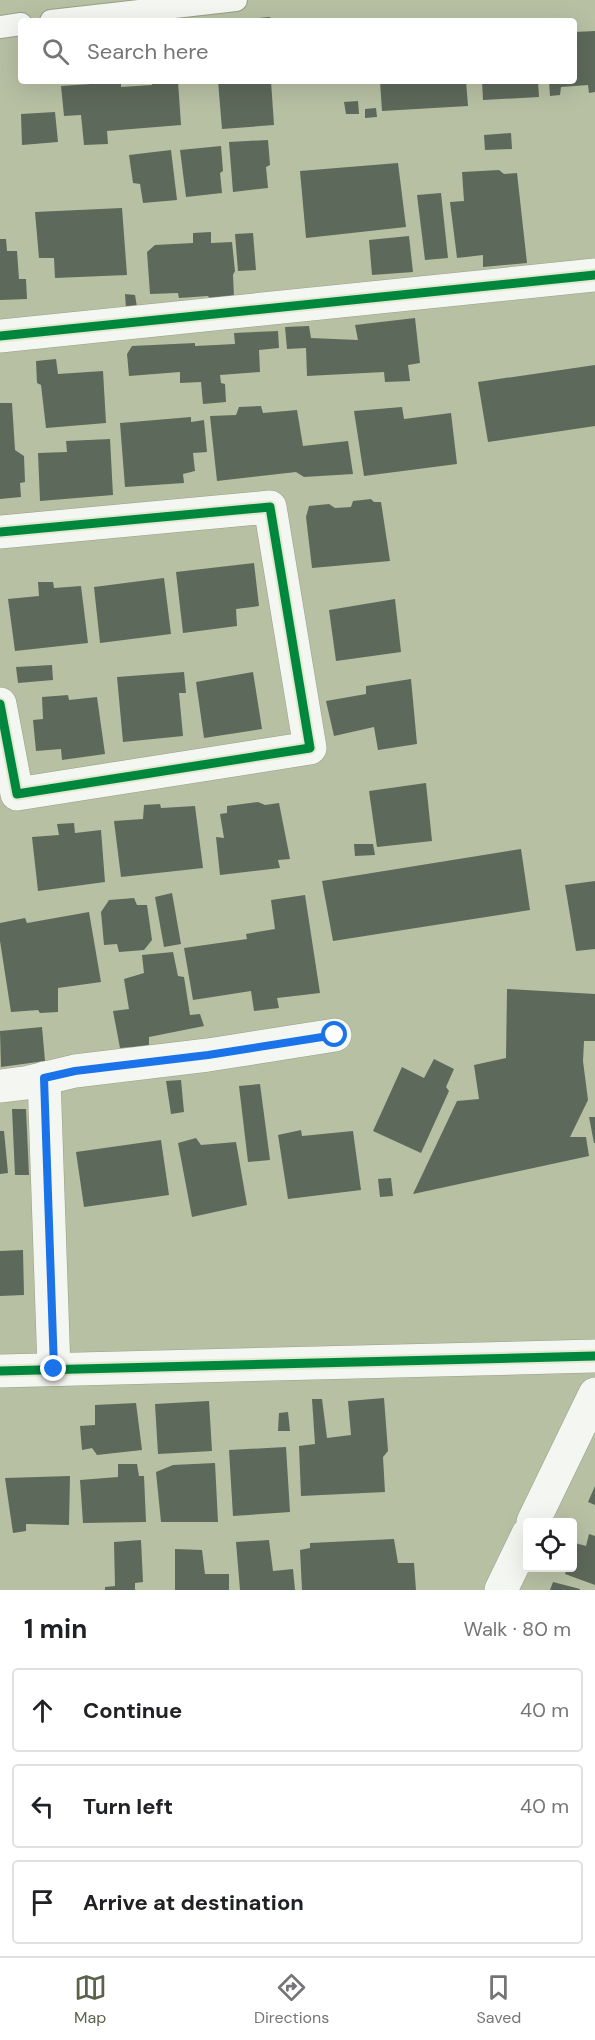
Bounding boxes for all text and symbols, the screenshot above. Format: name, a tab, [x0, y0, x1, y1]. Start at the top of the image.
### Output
search box	[18, 18, 577, 84]
icon: search	[39, 35, 72, 68]
text: Search here	[87, 37, 208, 66]
route start	[321, 1021, 347, 1047]
route end	[40, 1355, 66, 1381]
map controls	[523, 1518, 577, 1572]
button: locate	[523, 1518, 577, 1572]
text: 1 min	[24, 1612, 87, 1646]
text: Walk · 80 m	[464, 1616, 571, 1642]
icon: ahead	[26, 1694, 59, 1727]
text: Continue	[83, 1696, 182, 1725]
text: 40 m	[520, 1697, 569, 1723]
icon: left	[26, 1790, 59, 1823]
text: Turn left	[83, 1792, 173, 1821]
text: 40 m	[520, 1793, 569, 1819]
icon: arrive	[26, 1886, 59, 1919]
text: Arrive at destination	[83, 1888, 304, 1917]
tab: Map	[74, 1971, 107, 2028]
tab: Directions	[254, 1971, 329, 2028]
tab: Saved	[477, 1971, 521, 2028]

